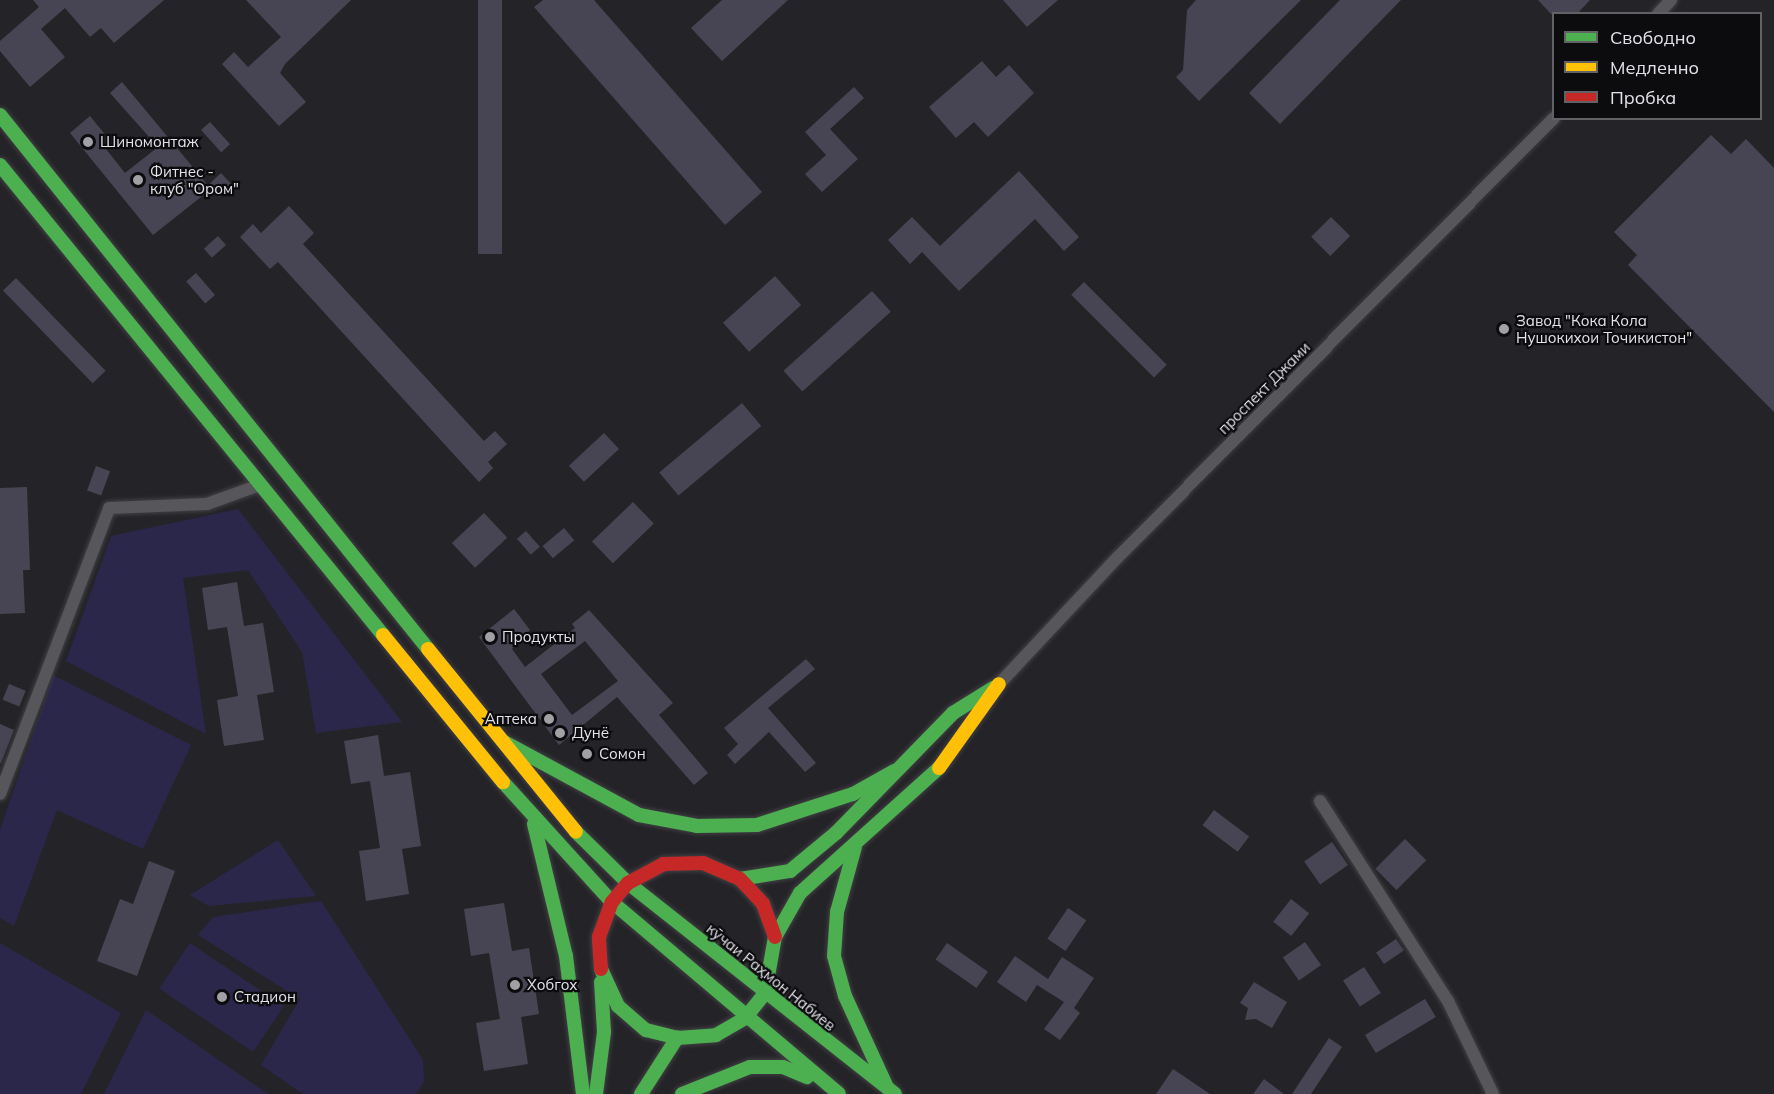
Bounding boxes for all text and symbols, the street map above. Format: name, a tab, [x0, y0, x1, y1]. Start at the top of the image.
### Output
legend	[1552, 12, 1762, 120]
text: Свободно	[1610, 26, 1696, 49]
text: Медленно	[1610, 56, 1699, 79]
text: Пробка	[1610, 86, 1676, 109]
place label: Шиномонтаж	[100, 133, 199, 151]
marker: Шиномонтаж	[81, 135, 95, 149]
place label: Фитнес - клуб "Ором"	[150, 162, 239, 197]
marker: Фитнес - клуб "Ором"	[131, 173, 145, 187]
place label: Завод "Кока Кола Нушокихои Точикистон"	[1516, 311, 1692, 346]
marker: Завод "Кока Кола Нушокихои Точикистон"	[1497, 322, 1511, 336]
street label: проспект Джами	[1214, 338, 1314, 438]
place label: Продукты	[502, 628, 575, 646]
marker: Продукты	[483, 630, 497, 644]
place label: Аптека	[485, 710, 537, 728]
marker: Аптека	[542, 712, 556, 726]
place label: Дунё	[572, 724, 609, 742]
marker: Дунё	[553, 726, 567, 740]
place label: Сомон	[599, 745, 646, 763]
marker: Сомон	[580, 747, 594, 761]
street label: кӯчаи Раҳмон Набиев	[703, 919, 839, 1035]
place label: Хобгох	[527, 976, 578, 994]
marker: Хобгох	[508, 978, 522, 992]
place label: Стадион	[234, 988, 296, 1006]
marker: Стадион	[215, 990, 229, 1004]

